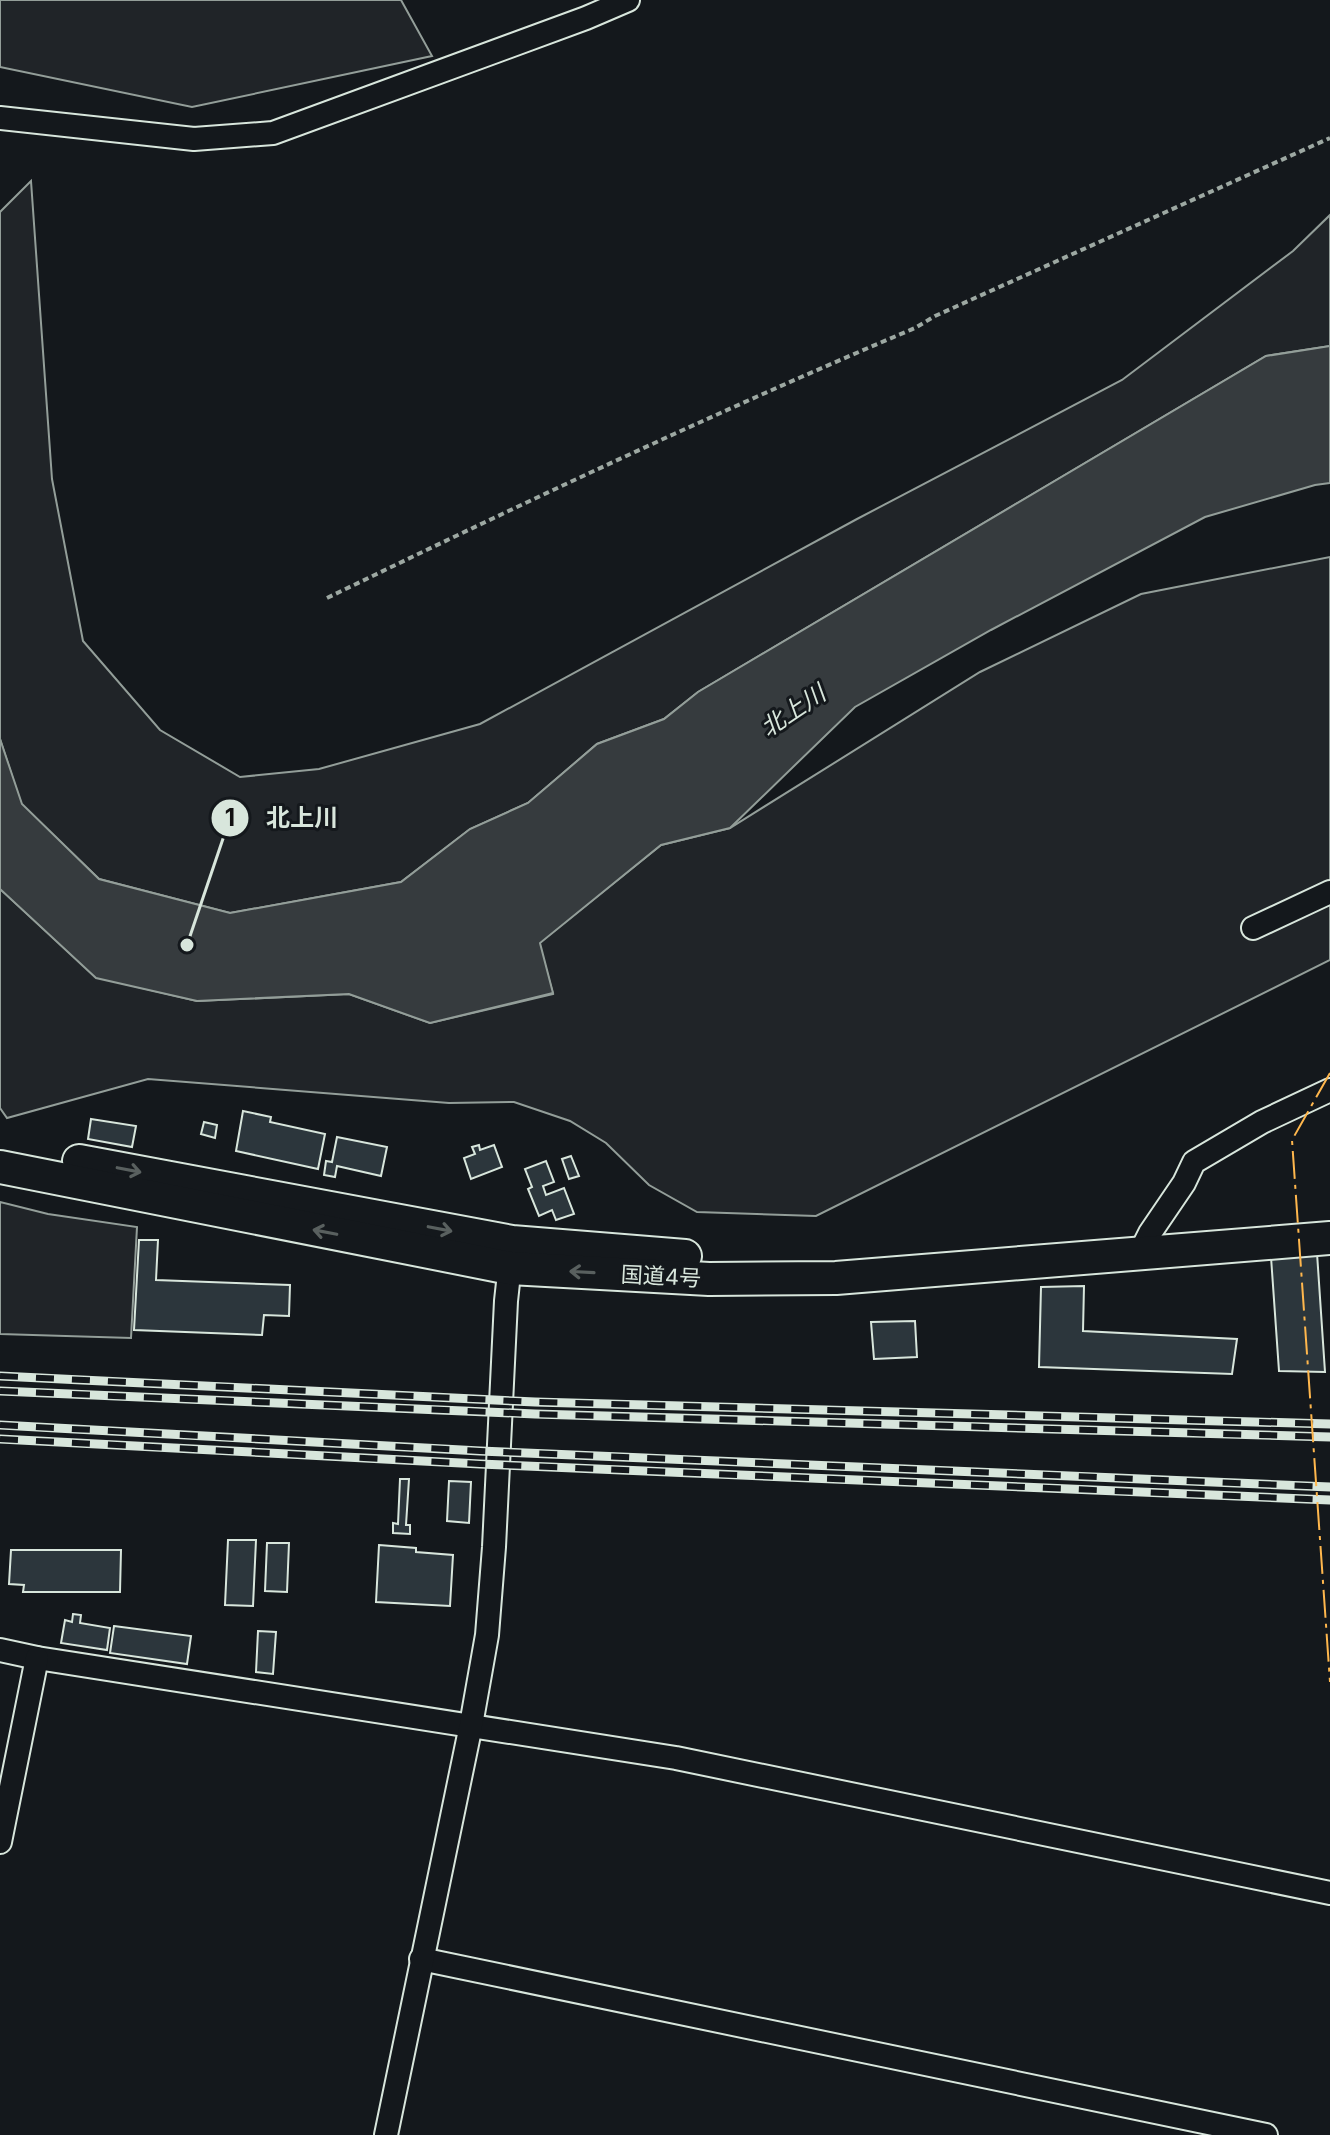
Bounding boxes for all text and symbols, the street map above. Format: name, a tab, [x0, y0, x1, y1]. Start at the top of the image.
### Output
water label: 北上川	[755, 677, 833, 743]
callout: 北上川	[210, 794, 354, 842]
text: 1	[225, 803, 235, 832]
text: 北上川	[266, 803, 338, 832]
one-way arrow	[116, 1163, 141, 1178]
one-way arrow	[427, 1222, 452, 1237]
one-way arrow	[313, 1224, 339, 1239]
street label: 国道4号	[620, 1261, 702, 1291]
one-way arrow	[569, 1264, 596, 1279]

